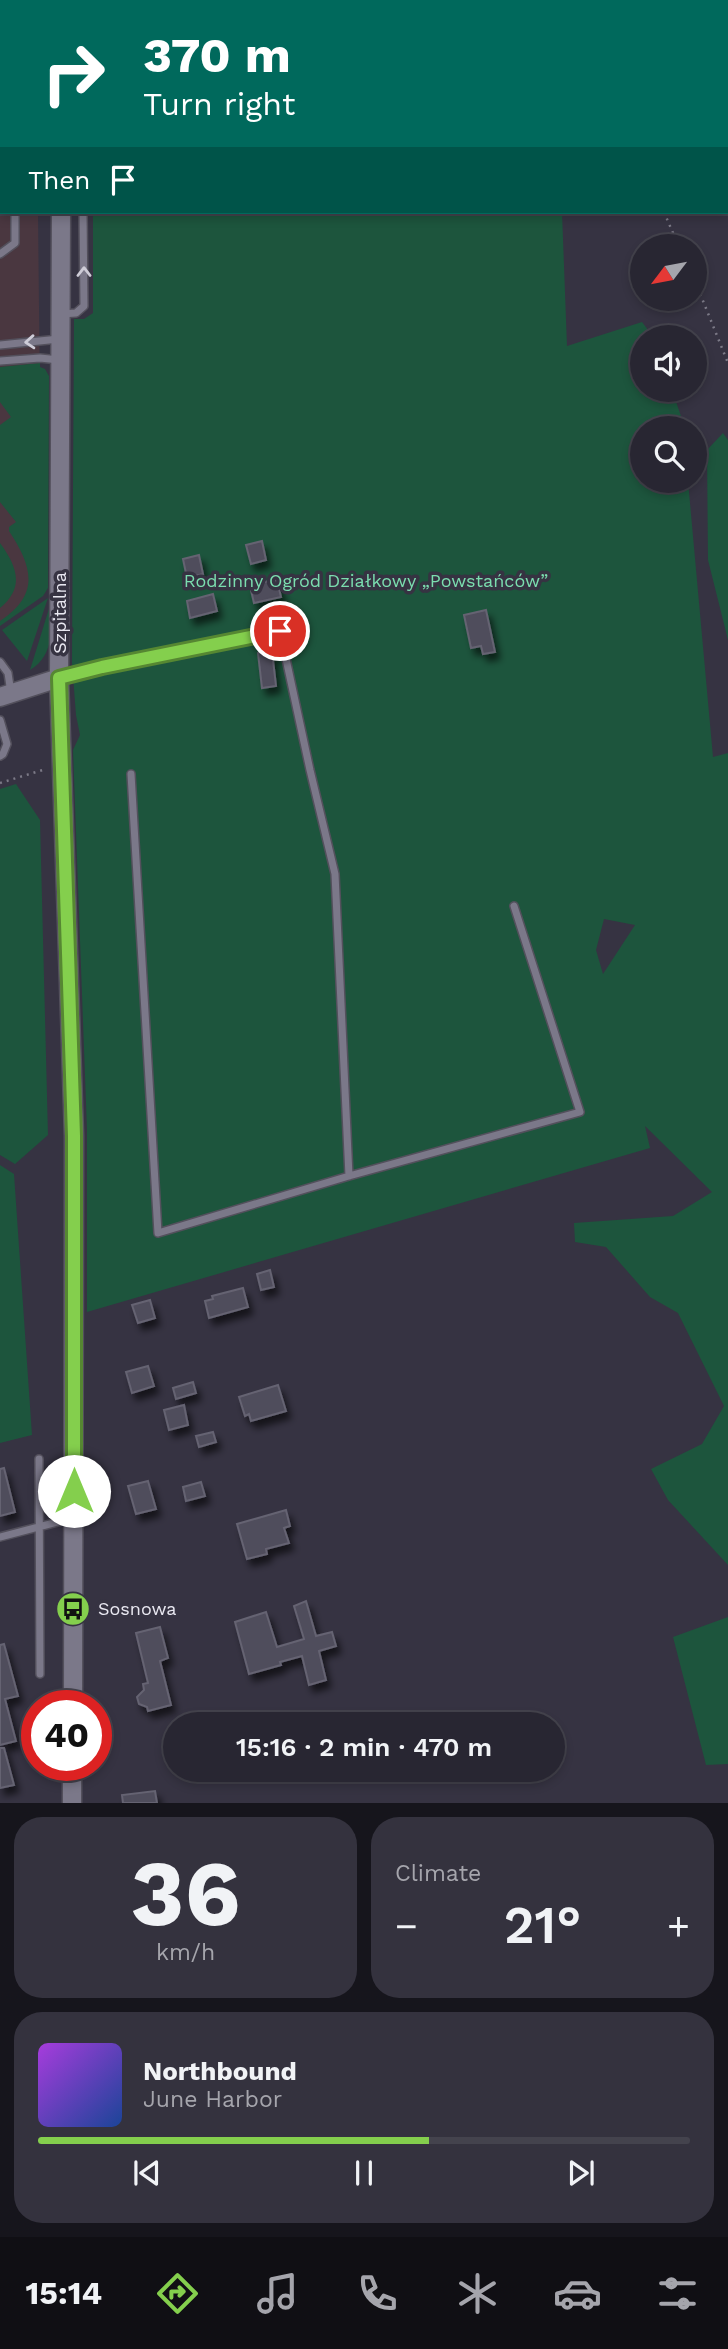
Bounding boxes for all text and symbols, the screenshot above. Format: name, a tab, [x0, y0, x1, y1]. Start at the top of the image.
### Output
text: 370 m	[143, 26, 291, 84]
icon: right	[28, 28, 119, 119]
text: Turn right	[143, 85, 295, 123]
icon: arrive	[104, 161, 142, 199]
text: Then	[28, 165, 90, 195]
north arrow	[630, 234, 707, 312]
map controls	[630, 234, 707, 493]
one-way arrow	[76, 266, 92, 277]
button: sound	[630, 325, 707, 402]
one-way arrow	[24, 334, 35, 349]
button: search	[630, 416, 707, 493]
park label: Rodzinny Ogród Działkowy „Powstańców”	[184, 570, 548, 591]
street label: Szpitalna	[49, 572, 70, 654]
pin	[250, 601, 310, 661]
icon: arrive	[261, 612, 299, 650]
position arrow	[37, 1454, 111, 1528]
bus stop icon: Sosnowa	[54, 1590, 92, 1628]
place label: Sosnowa	[98, 1598, 177, 1619]
speed limit sign: 40	[21, 1690, 112, 1781]
text: 15:16 · 2 min · 470 m	[236, 1732, 492, 1762]
text: 36	[130, 1840, 241, 1947]
text: Climate	[395, 1860, 481, 1887]
text: 21°	[504, 1895, 581, 1956]
text: −	[395, 1904, 418, 1948]
text: +	[667, 1904, 690, 1948]
text: km/h	[156, 1939, 215, 1966]
text: Northbound	[143, 2056, 297, 2086]
text: June Harbor	[143, 2086, 282, 2113]
icon: previous	[128, 2154, 166, 2192]
icon: pause	[345, 2154, 383, 2192]
icon: next	[562, 2154, 600, 2192]
icon: directions	[153, 2269, 202, 2318]
icon: music	[253, 2269, 302, 2318]
icon: phone	[353, 2269, 402, 2318]
icon: climate	[453, 2269, 502, 2318]
icon: car	[553, 2269, 602, 2318]
icon: filters	[653, 2269, 702, 2318]
text: 15:14	[26, 2274, 102, 2312]

